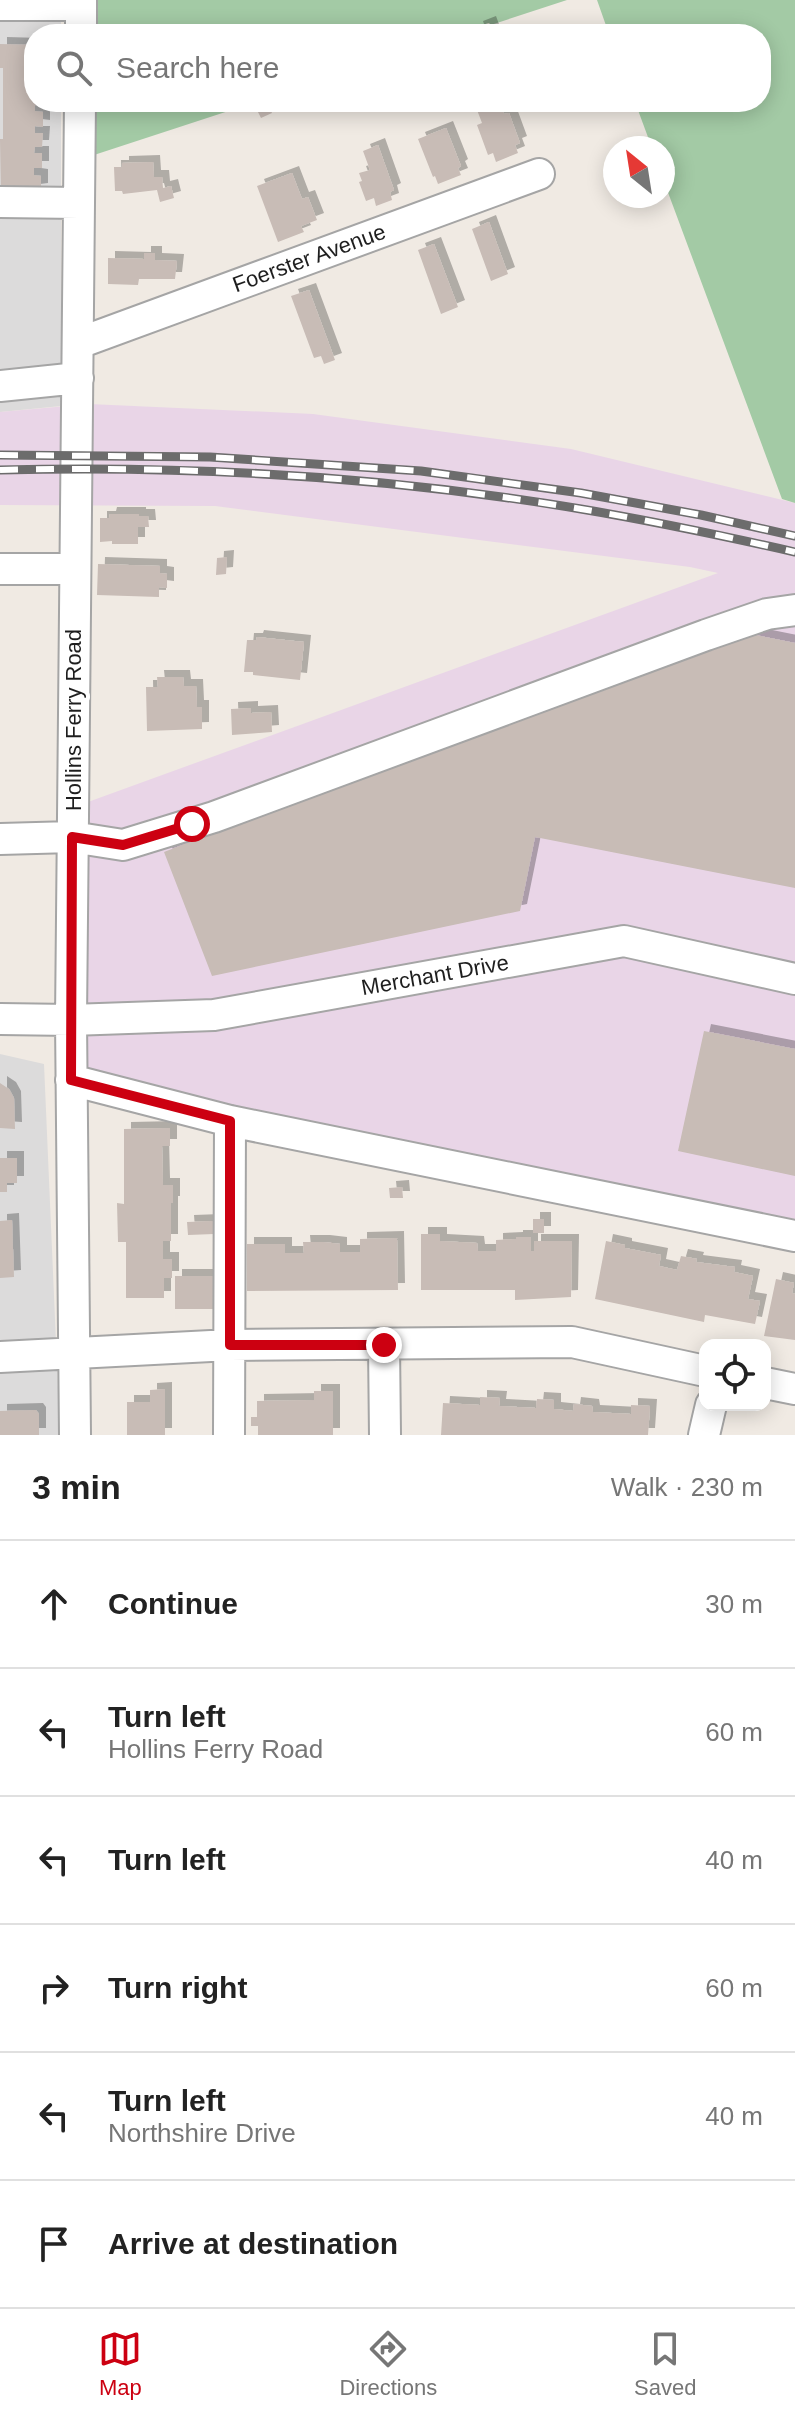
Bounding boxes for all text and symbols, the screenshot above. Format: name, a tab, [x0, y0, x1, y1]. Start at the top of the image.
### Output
search box	[24, 24, 771, 112]
icon: search	[52, 46, 96, 90]
text: Search here	[116, 51, 279, 84]
north arrow	[603, 136, 675, 208]
street label: Foerster Avenue	[229, 219, 389, 297]
street label: Hollins Ferry Road	[61, 629, 86, 811]
route start	[174, 806, 210, 842]
street label: Merchant Drive	[359, 950, 511, 1000]
route end	[366, 1327, 402, 1363]
map controls	[699, 1339, 771, 1411]
button: locate	[699, 1339, 771, 1411]
text: 3 min	[32, 1468, 121, 1506]
text: Walk · 230 m	[611, 1472, 763, 1502]
icon: ahead	[32, 1582, 76, 1626]
text: Continue	[108, 1587, 238, 1620]
text: 30 m	[705, 1589, 763, 1619]
text: Turn left	[108, 1700, 226, 1733]
icon: left	[32, 1710, 76, 1754]
text: 60 m	[705, 1717, 763, 1747]
text: Hollins Ferry Road	[108, 1734, 323, 1764]
icon: left	[32, 1838, 76, 1882]
text: Turn left	[108, 1843, 226, 1876]
text: 40 m	[705, 1845, 763, 1875]
icon: right	[32, 1966, 76, 2010]
text: Turn right	[108, 1971, 247, 2004]
text: 60 m	[705, 1973, 763, 2003]
text: Turn left	[108, 2084, 226, 2117]
icon: left	[32, 2094, 76, 2138]
text: 40 m	[705, 2101, 763, 2131]
text: Northshire Drive	[108, 2118, 296, 2148]
icon: arrive	[32, 2222, 76, 2266]
text: Arrive at destination	[108, 2227, 398, 2260]
tab: Map	[98, 2327, 142, 2401]
tab: Directions	[339, 2327, 437, 2401]
tab: Saved	[634, 2327, 697, 2401]

